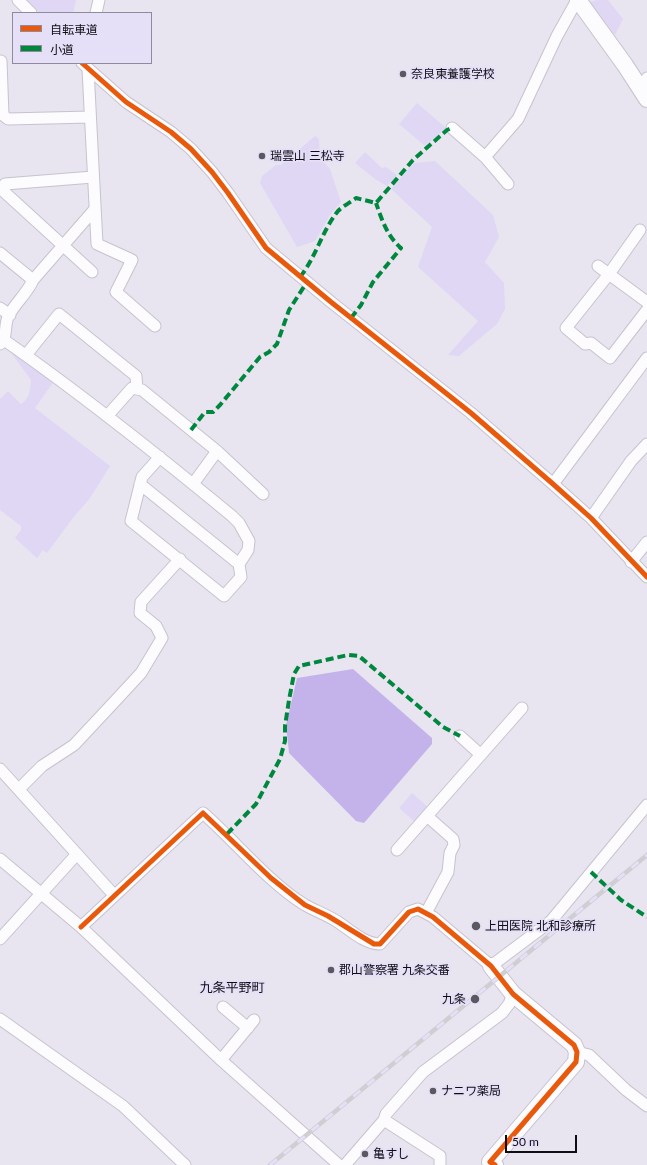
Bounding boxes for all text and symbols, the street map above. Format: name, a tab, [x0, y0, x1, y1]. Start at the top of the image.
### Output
legend	[12, 12, 152, 64]
text: 自転車道	[50, 22, 98, 37]
text: 小道	[50, 42, 74, 57]
place label: 奈良東養護学校	[411, 67, 495, 81]
marker: 奈良東養護学校	[398, 69, 408, 79]
place label: 瑞雲山 三松寺	[270, 149, 345, 163]
marker: 瑞雲山 三松寺	[257, 151, 267, 161]
place label: 上田医院 北和診療所	[485, 919, 596, 933]
marker: 上田医院 北和診療所	[470, 920, 482, 932]
place label: 郡山警察署 九条交番	[339, 963, 450, 977]
marker: 郡山警察署 九条交番	[326, 965, 336, 975]
district label: 九条平野町	[200, 980, 264, 996]
place label: 九条	[442, 992, 466, 1006]
marker: 九条	[469, 993, 481, 1005]
place label: ナニワ薬局	[441, 1084, 501, 1098]
marker: ナニワ薬局	[428, 1086, 438, 1096]
scale bar	[507, 1127, 579, 1153]
text: 50 m	[512, 1134, 539, 1149]
place label: 亀すし	[373, 1147, 409, 1161]
marker: 亀すし	[360, 1149, 370, 1159]

